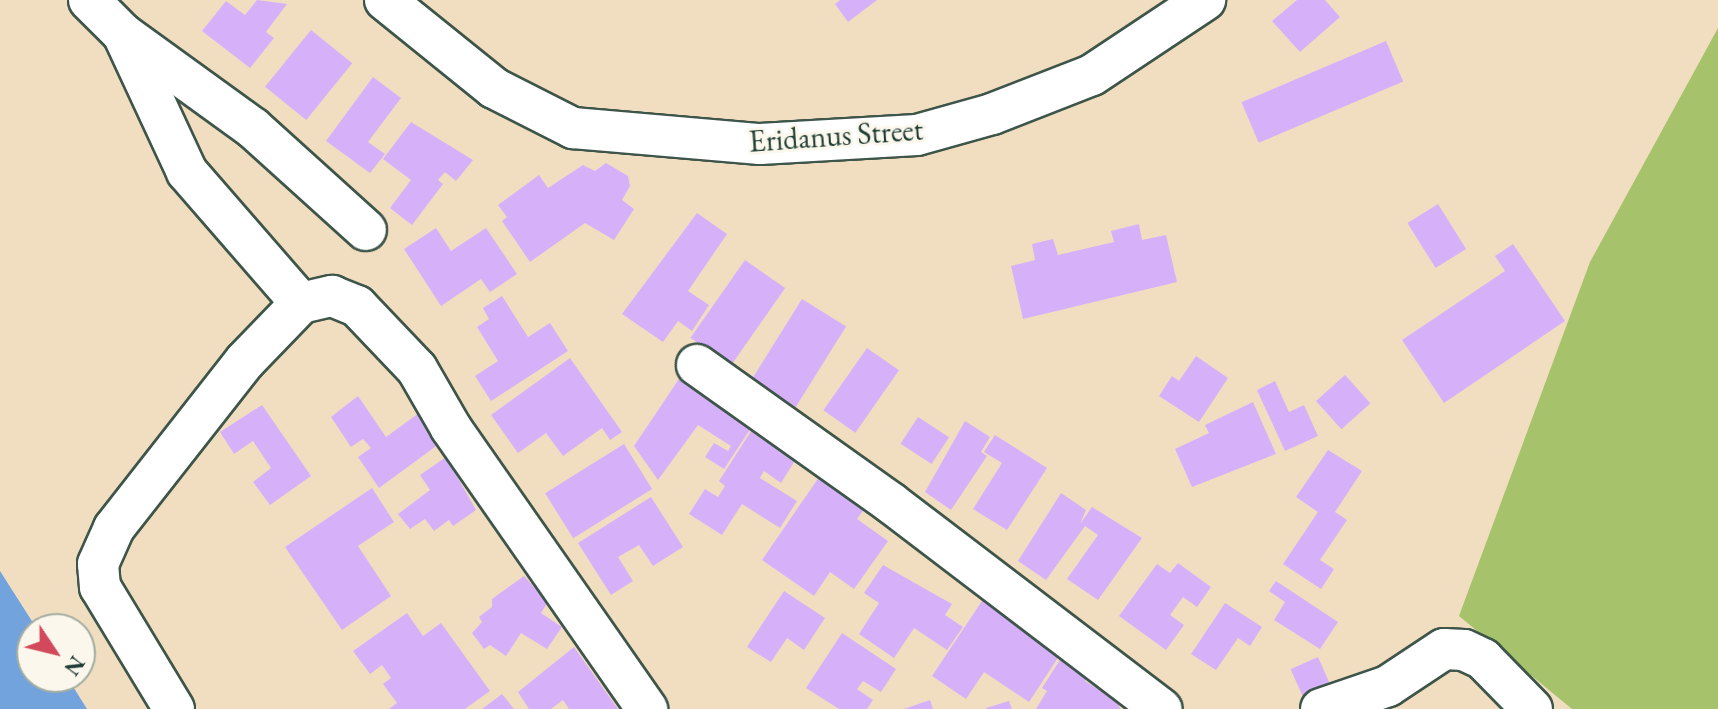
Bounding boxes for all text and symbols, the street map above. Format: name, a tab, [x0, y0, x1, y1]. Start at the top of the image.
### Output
street label: Eridanus Street	[748, 112, 924, 160]
north arrow	[16, 613, 96, 693]
text: N	[57, 650, 91, 682]

